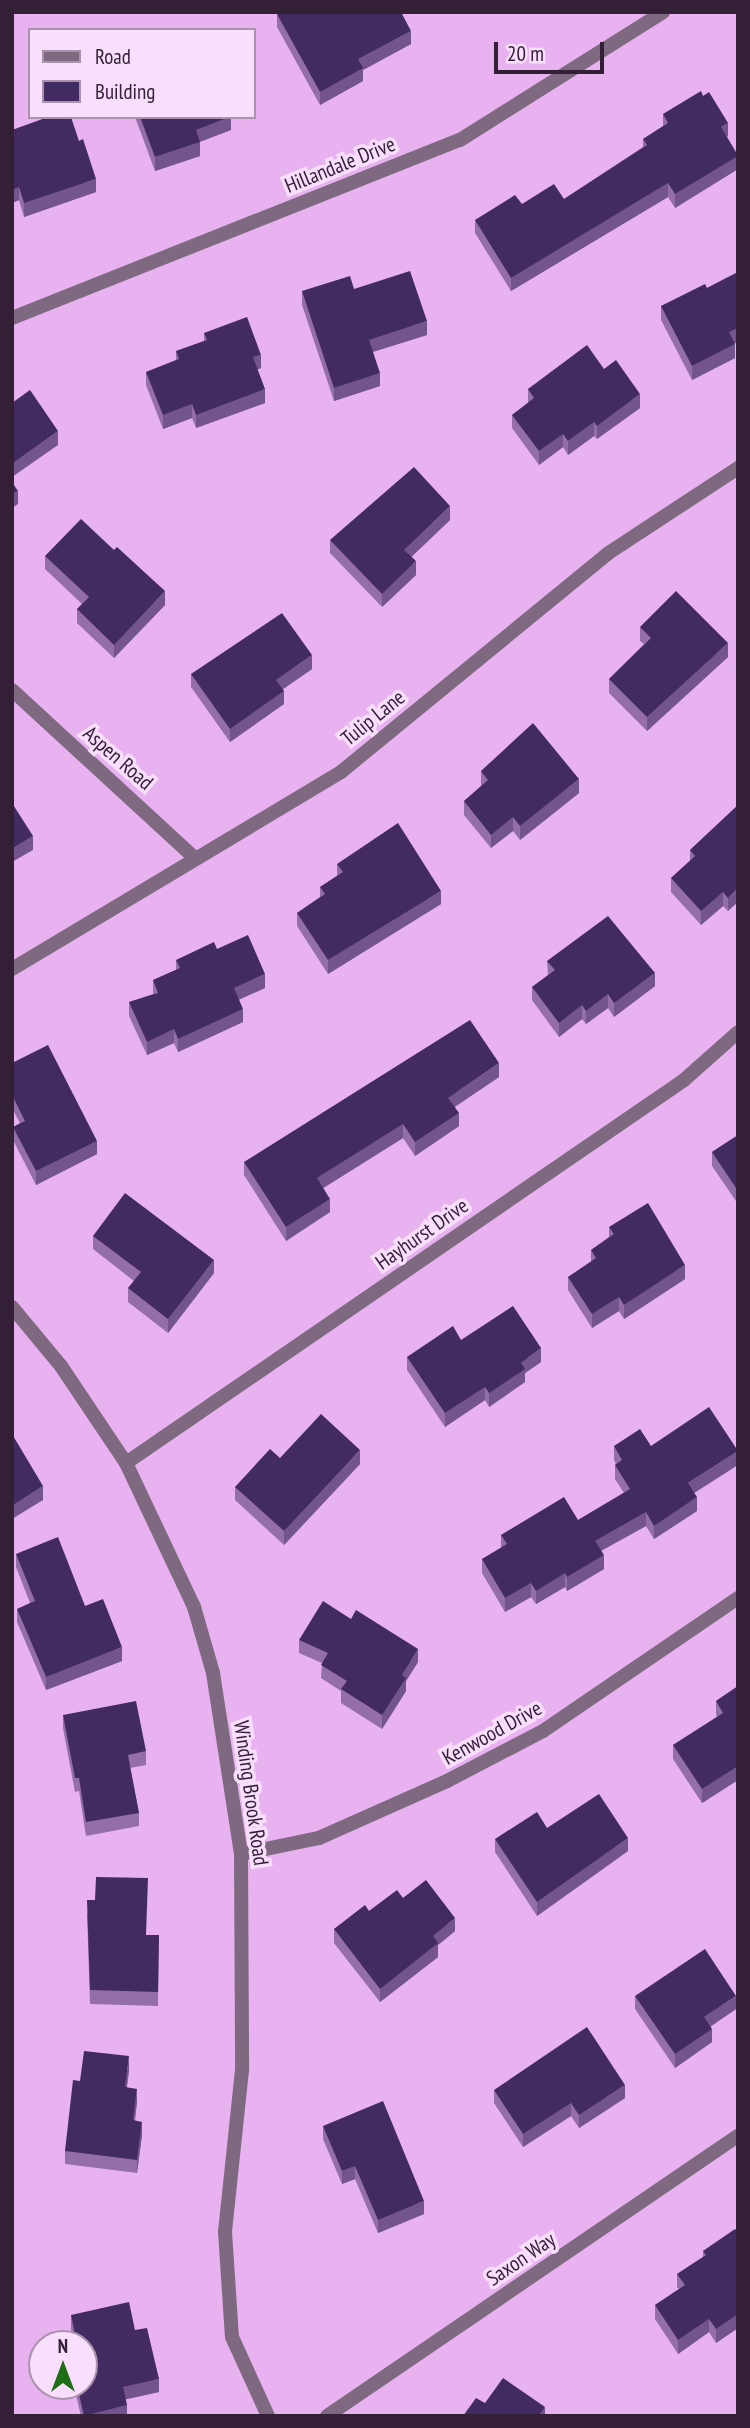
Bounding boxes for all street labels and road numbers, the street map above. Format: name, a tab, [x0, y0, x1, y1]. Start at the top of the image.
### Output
street label: Hillandale Drive	[281, 131, 399, 199]
street label: Tulip Lane	[336, 685, 410, 751]
street label: Aspen Road	[78, 721, 158, 795]
street label: Hayhurst Drive	[371, 1193, 473, 1275]
street label: Kenwood Drive	[438, 1695, 546, 1771]
street label: Winding Brook Road	[228, 1719, 274, 1867]
street label: Saxon Way	[482, 2227, 560, 2291]

